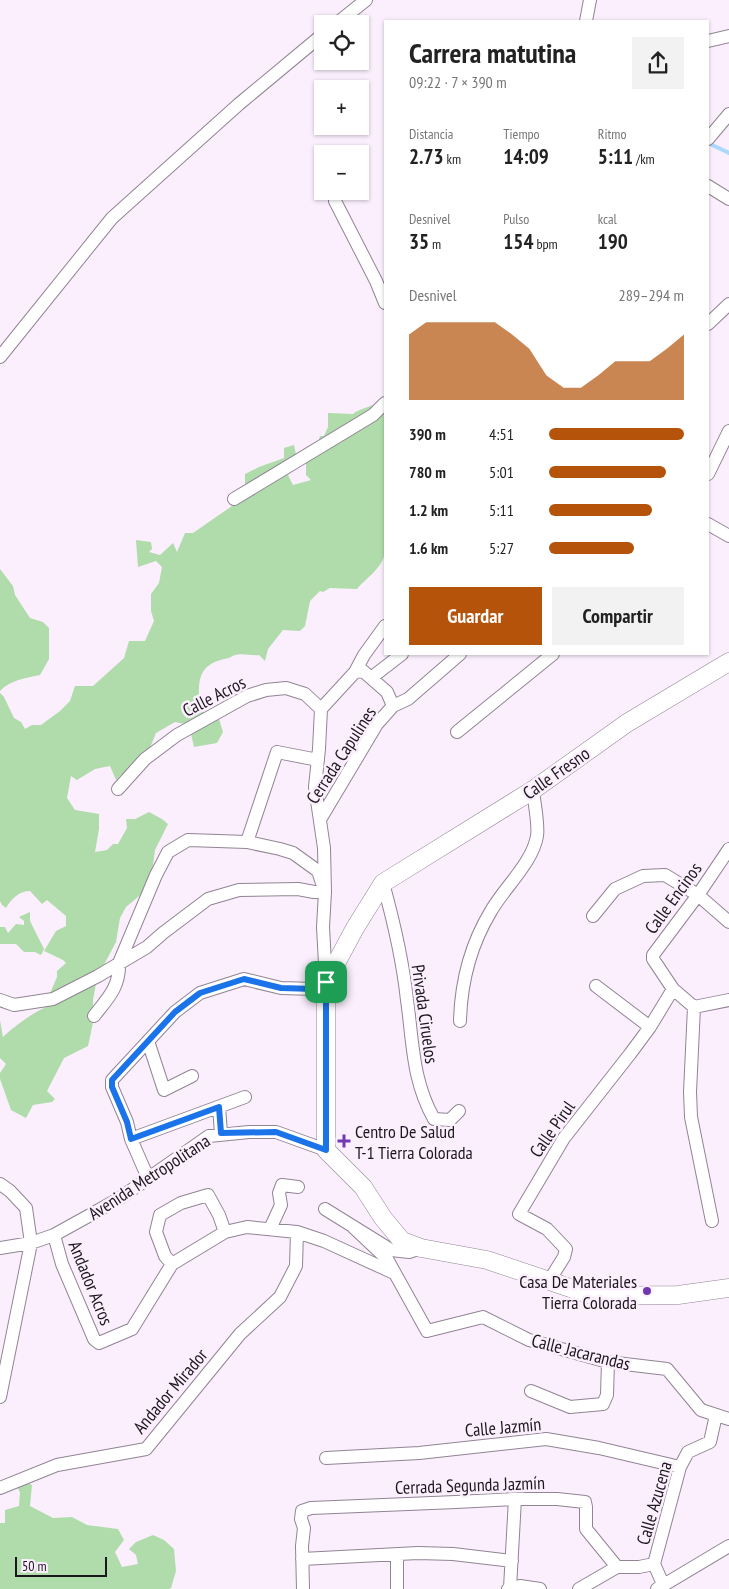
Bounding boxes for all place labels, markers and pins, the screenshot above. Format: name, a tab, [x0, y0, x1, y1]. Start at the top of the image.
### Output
pin	[305, 961, 347, 1003]
place label: Centro De Salud T-1 Tierra Colorada	[355, 1120, 473, 1164]
marker: Centro De Salud T-1 Tierra Colorada	[337, 1134, 351, 1148]
place label: Casa De Materiales Tierra Colorada	[519, 1270, 637, 1314]
marker: Casa De Materiales Tierra Colorada	[641, 1285, 653, 1297]

